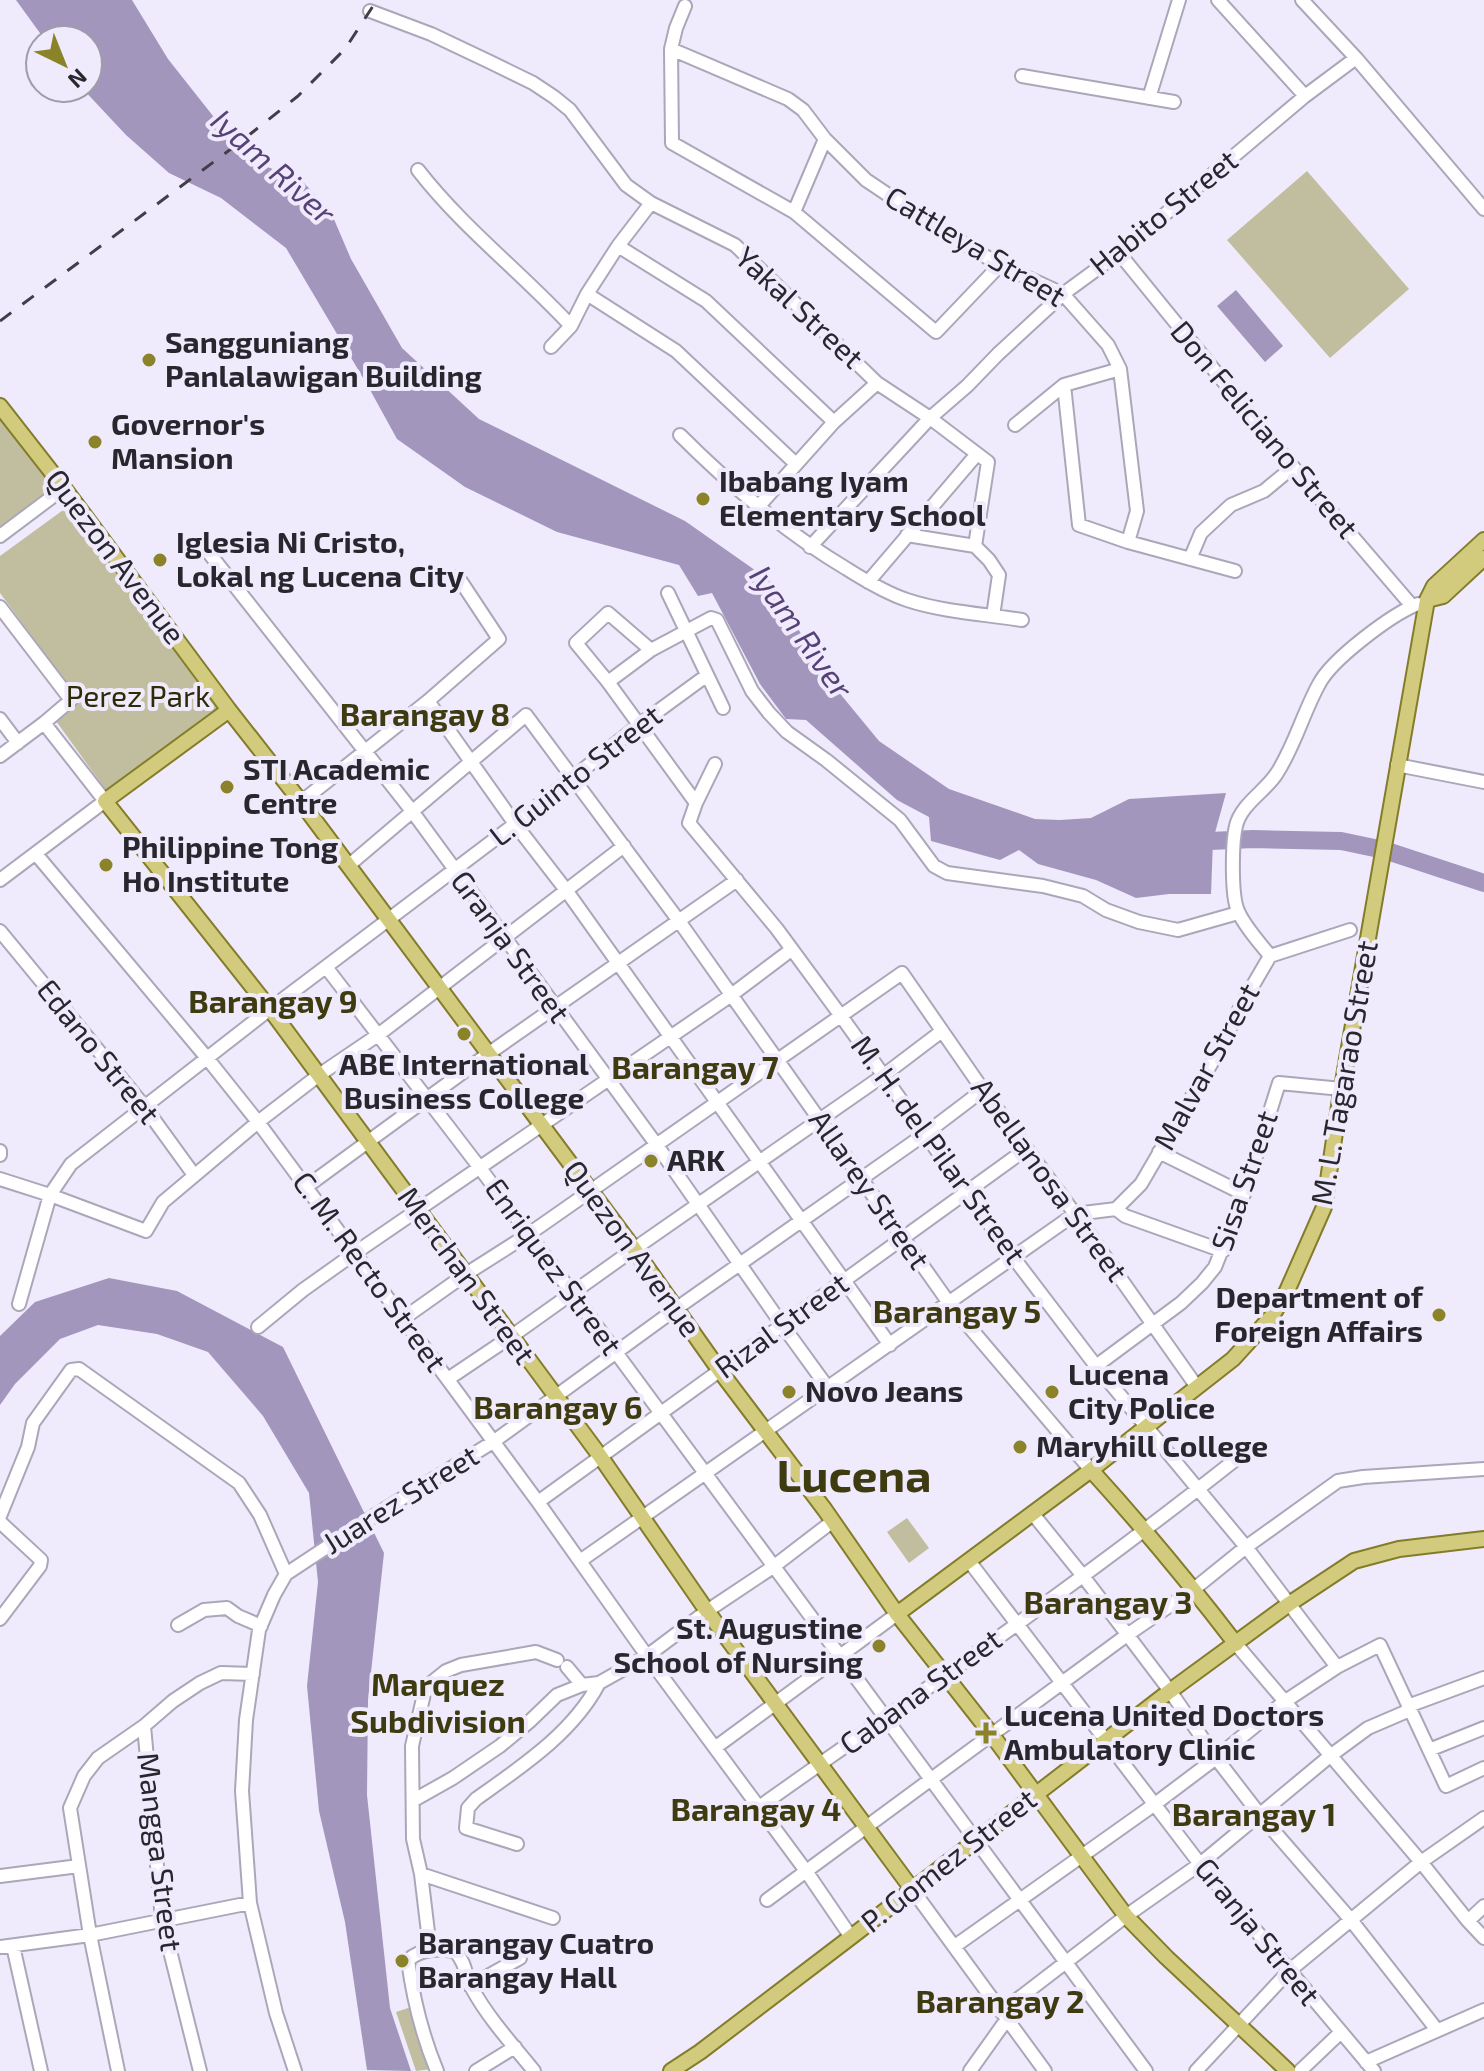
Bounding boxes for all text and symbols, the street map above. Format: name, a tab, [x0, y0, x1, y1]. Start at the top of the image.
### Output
north arrow	[24, 24, 104, 104]
text: N	[64, 64, 93, 94]
water label: Iyam River	[204, 100, 345, 233]
street label: Habito Street	[1082, 141, 1244, 282]
street label: Cattleya Street	[879, 177, 1073, 313]
street label: Yakal Street	[729, 238, 872, 375]
street label: Don Feliciano Street	[1164, 313, 1367, 545]
place label: Sangguniang Panlalawigan Building	[165, 323, 482, 393]
marker: Sangguniang Panlalawigan Building	[140, 351, 158, 369]
place label: Governor's Mansion	[111, 405, 265, 475]
marker: Governor's Mansion	[86, 433, 104, 451]
street label: Quezon Avenue	[39, 461, 194, 650]
place label: Ibabang Iyam Elementary School	[719, 462, 986, 533]
marker: Ibabang Iyam Elementary School	[694, 490, 712, 508]
place label: Iglesia Ni Cristo, Lokal ng Lucena City	[176, 523, 464, 594]
marker: Iglesia Ni Cristo, Lokal ng Lucena City	[151, 551, 169, 569]
water label: Iyam River	[742, 557, 863, 706]
park label: Perez Park	[66, 677, 210, 713]
district label: Barangay 8	[340, 694, 510, 733]
street label: L. Guinto Street	[482, 696, 668, 853]
place label: STI Academic Centre	[243, 750, 430, 820]
marker: STI Academic Centre	[218, 778, 236, 796]
place label: Philippine Tong Ho Institute	[122, 828, 339, 898]
marker: Philippine Tong Ho Institute	[97, 856, 115, 874]
street label: Granja Street	[445, 863, 579, 1029]
street label: M. L. Tagarao Street	[1302, 938, 1384, 1208]
street label: Edano Street	[31, 971, 169, 1130]
street label: Malvar Street	[1145, 977, 1266, 1156]
district label: Barangay 9	[188, 981, 358, 1020]
marker: ABE International Business College	[455, 1025, 473, 1043]
street label: M. H. del Pilar Street	[845, 1028, 1035, 1270]
place label: ABE International Business College	[339, 1045, 589, 1115]
district label: Barangay 7	[611, 1047, 779, 1086]
street label: Abellanosa Street	[965, 1070, 1136, 1287]
street label: Allarey Street	[803, 1102, 939, 1275]
street label: Sisa Street	[1202, 1105, 1284, 1255]
place label: ARK	[667, 1141, 725, 1177]
street label: Quezon Avenue	[557, 1152, 710, 1343]
marker: ARK	[642, 1152, 660, 1170]
street label: C. M. Recto Street	[286, 1164, 455, 1378]
street label: Enriquez Street	[479, 1171, 631, 1361]
street label: Merchan Street	[391, 1179, 544, 1370]
street label: Rizal Street	[707, 1264, 855, 1385]
place label: Department of Foreign Affairs	[1214, 1278, 1424, 1348]
district label: Barangay 5	[873, 1291, 1041, 1330]
marker: Department of Foreign Affairs	[1430, 1306, 1448, 1324]
place label: Lucena City Police	[1068, 1355, 1215, 1426]
place label: Novo Jeans	[805, 1372, 964, 1408]
marker: Novo Jeans	[780, 1383, 798, 1401]
marker: Lucena City Police	[1043, 1383, 1061, 1401]
district label: Barangay 6	[473, 1387, 643, 1426]
place label: Maryhill College	[1036, 1427, 1268, 1464]
street label: Juarez Street	[315, 1436, 484, 1560]
marker: Maryhill College	[1011, 1438, 1029, 1456]
district label: Lucena	[777, 1446, 931, 1501]
district label: Barangay 3	[1024, 1582, 1192, 1621]
place label: St. Augustine School of Nursing	[613, 1609, 864, 1679]
street label: Cabana Street	[832, 1620, 1008, 1761]
marker: St. Augustine School of Nursing	[870, 1637, 888, 1655]
district label: Marquez Subdivision	[350, 1664, 526, 1739]
place label: Lucena United Doctors Ambulatory Clinic	[1004, 1696, 1324, 1767]
marker: Lucena United Doctors Ambulatory Clinic	[975, 1722, 997, 1744]
street label: Mangga Street	[131, 1750, 191, 1953]
street label: P. Gomez Street	[853, 1780, 1043, 1939]
district label: Barangay 4	[670, 1789, 842, 1828]
district label: Barangay 1	[1172, 1794, 1336, 1833]
street label: Granja Street	[1188, 1850, 1329, 2012]
place label: Barangay Cuatro Barangay Hall	[418, 1924, 654, 1995]
marker: Barangay Cuatro Barangay Hall	[393, 1952, 411, 1970]
district label: Barangay 2	[915, 1981, 1085, 2020]

